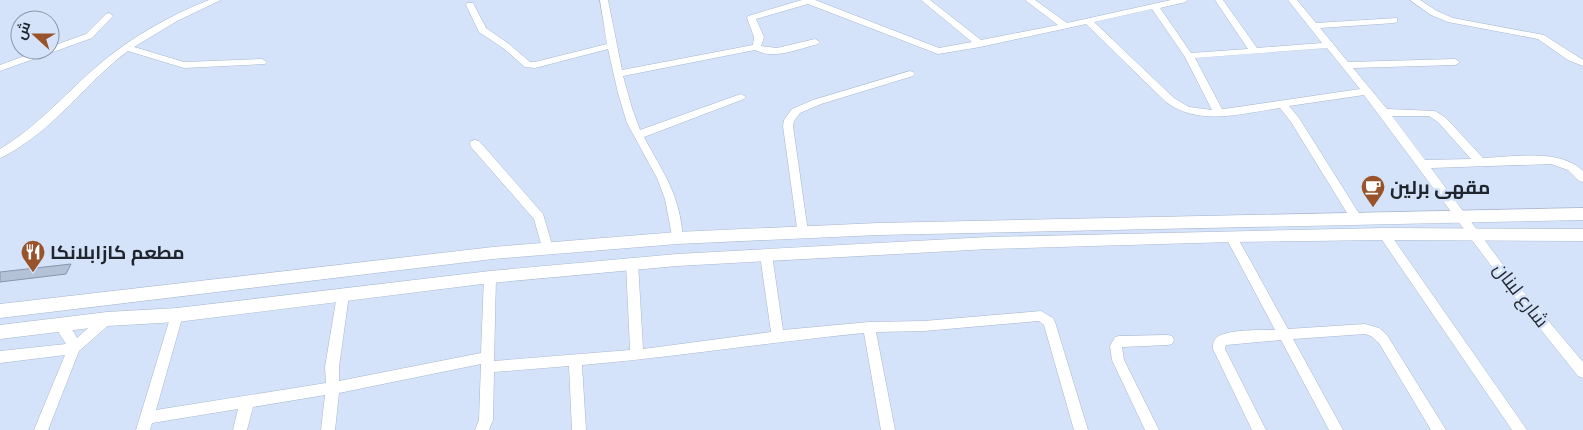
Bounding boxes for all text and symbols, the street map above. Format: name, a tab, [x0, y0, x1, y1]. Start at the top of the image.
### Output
north arrow	[10, 10, 60, 60]
text: ش	[12, 19, 34, 42]
cafe icon: مقهى برلين	[1360, 174, 1386, 208]
place label: مقهى برلين	[1390, 176, 1490, 199]
restaurant icon: مطعم كازابلانكا	[20, 239, 46, 273]
place label: مطعم كازابلانكا	[50, 241, 185, 266]
street label: شارع لبنان	[1487, 258, 1554, 333]

